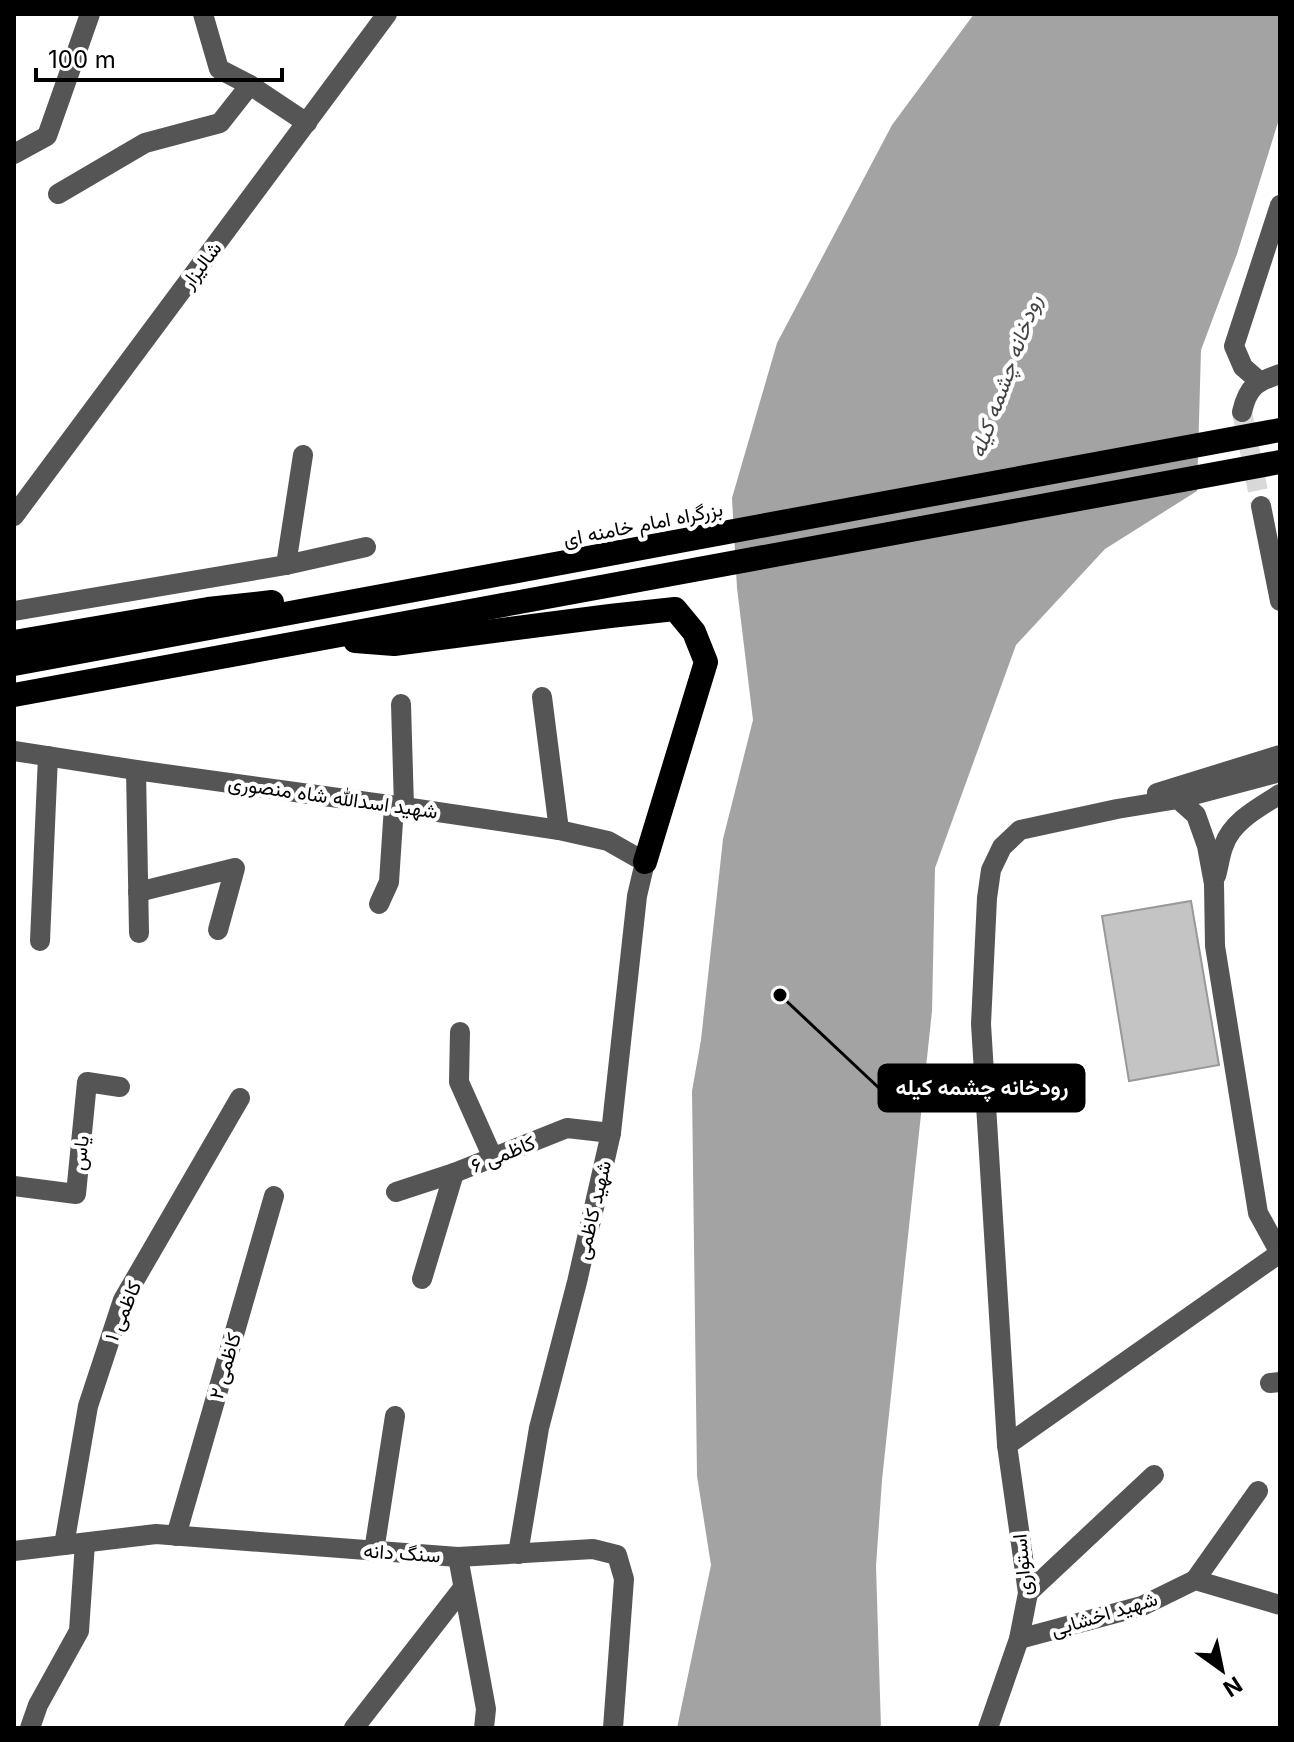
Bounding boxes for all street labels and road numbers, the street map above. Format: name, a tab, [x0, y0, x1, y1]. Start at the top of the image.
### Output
street label: شالیزار	[175, 237, 227, 295]
street label: بزرگراه امام خامنه ای	[561, 497, 725, 552]
street label: شهید اسدالله شاه منصوری	[226, 770, 439, 825]
street label: کاظمی ۶	[467, 1130, 539, 1178]
street label: یاس	[66, 1134, 94, 1172]
street label: شهید کاظمی	[570, 1158, 617, 1262]
street label: کاظمی ۱	[100, 1277, 146, 1345]
street label: کاظمی ۲	[204, 1330, 246, 1402]
street label: استواری	[1007, 1533, 1038, 1597]
street label: سنگ دانه	[363, 1538, 441, 1568]
street label: شهید اخشابی	[1048, 1586, 1160, 1643]

